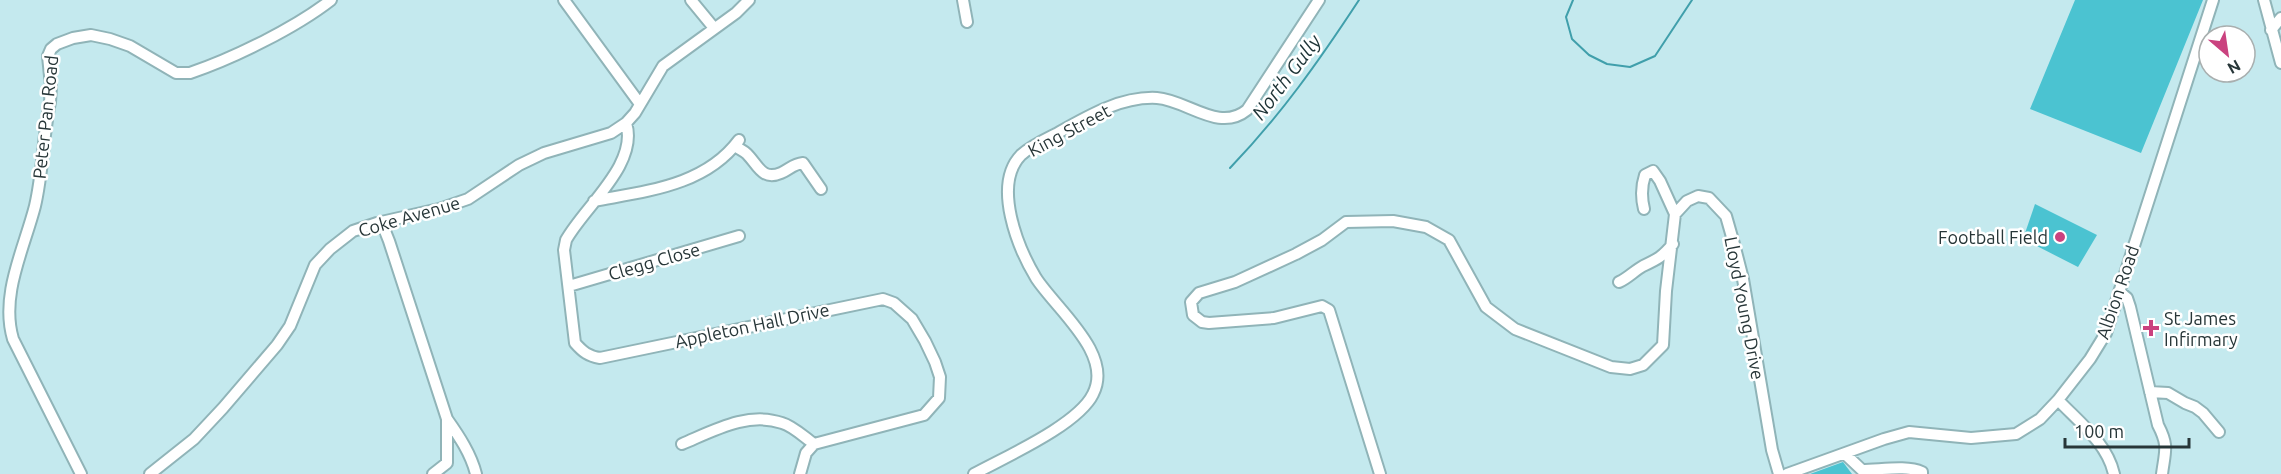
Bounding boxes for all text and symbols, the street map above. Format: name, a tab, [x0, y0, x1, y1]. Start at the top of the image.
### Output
north arrow	[2197, 24, 2257, 84]
water label: North Gully	[1247, 30, 1326, 124]
street label: Peter Pan Road	[29, 54, 61, 180]
text: N	[2225, 56, 2244, 78]
street label: King Street	[1024, 100, 1114, 160]
street label: Coke Avenue	[356, 192, 462, 240]
place label: Football Field	[1938, 227, 2048, 247]
marker: Football Field	[2053, 230, 2067, 244]
street label: Lloyd Young Drive	[1721, 235, 1769, 381]
street label: Clegg Close	[606, 238, 702, 284]
street label: Albion Road	[2092, 243, 2142, 341]
street label: Appleton Hall Drive	[673, 299, 831, 351]
place label: St James Infirmary	[2164, 308, 2238, 349]
marker: St James Infirmary	[2142, 319, 2160, 337]
scale bar	[2065, 411, 2190, 449]
text: 100 m	[2074, 421, 2124, 441]

